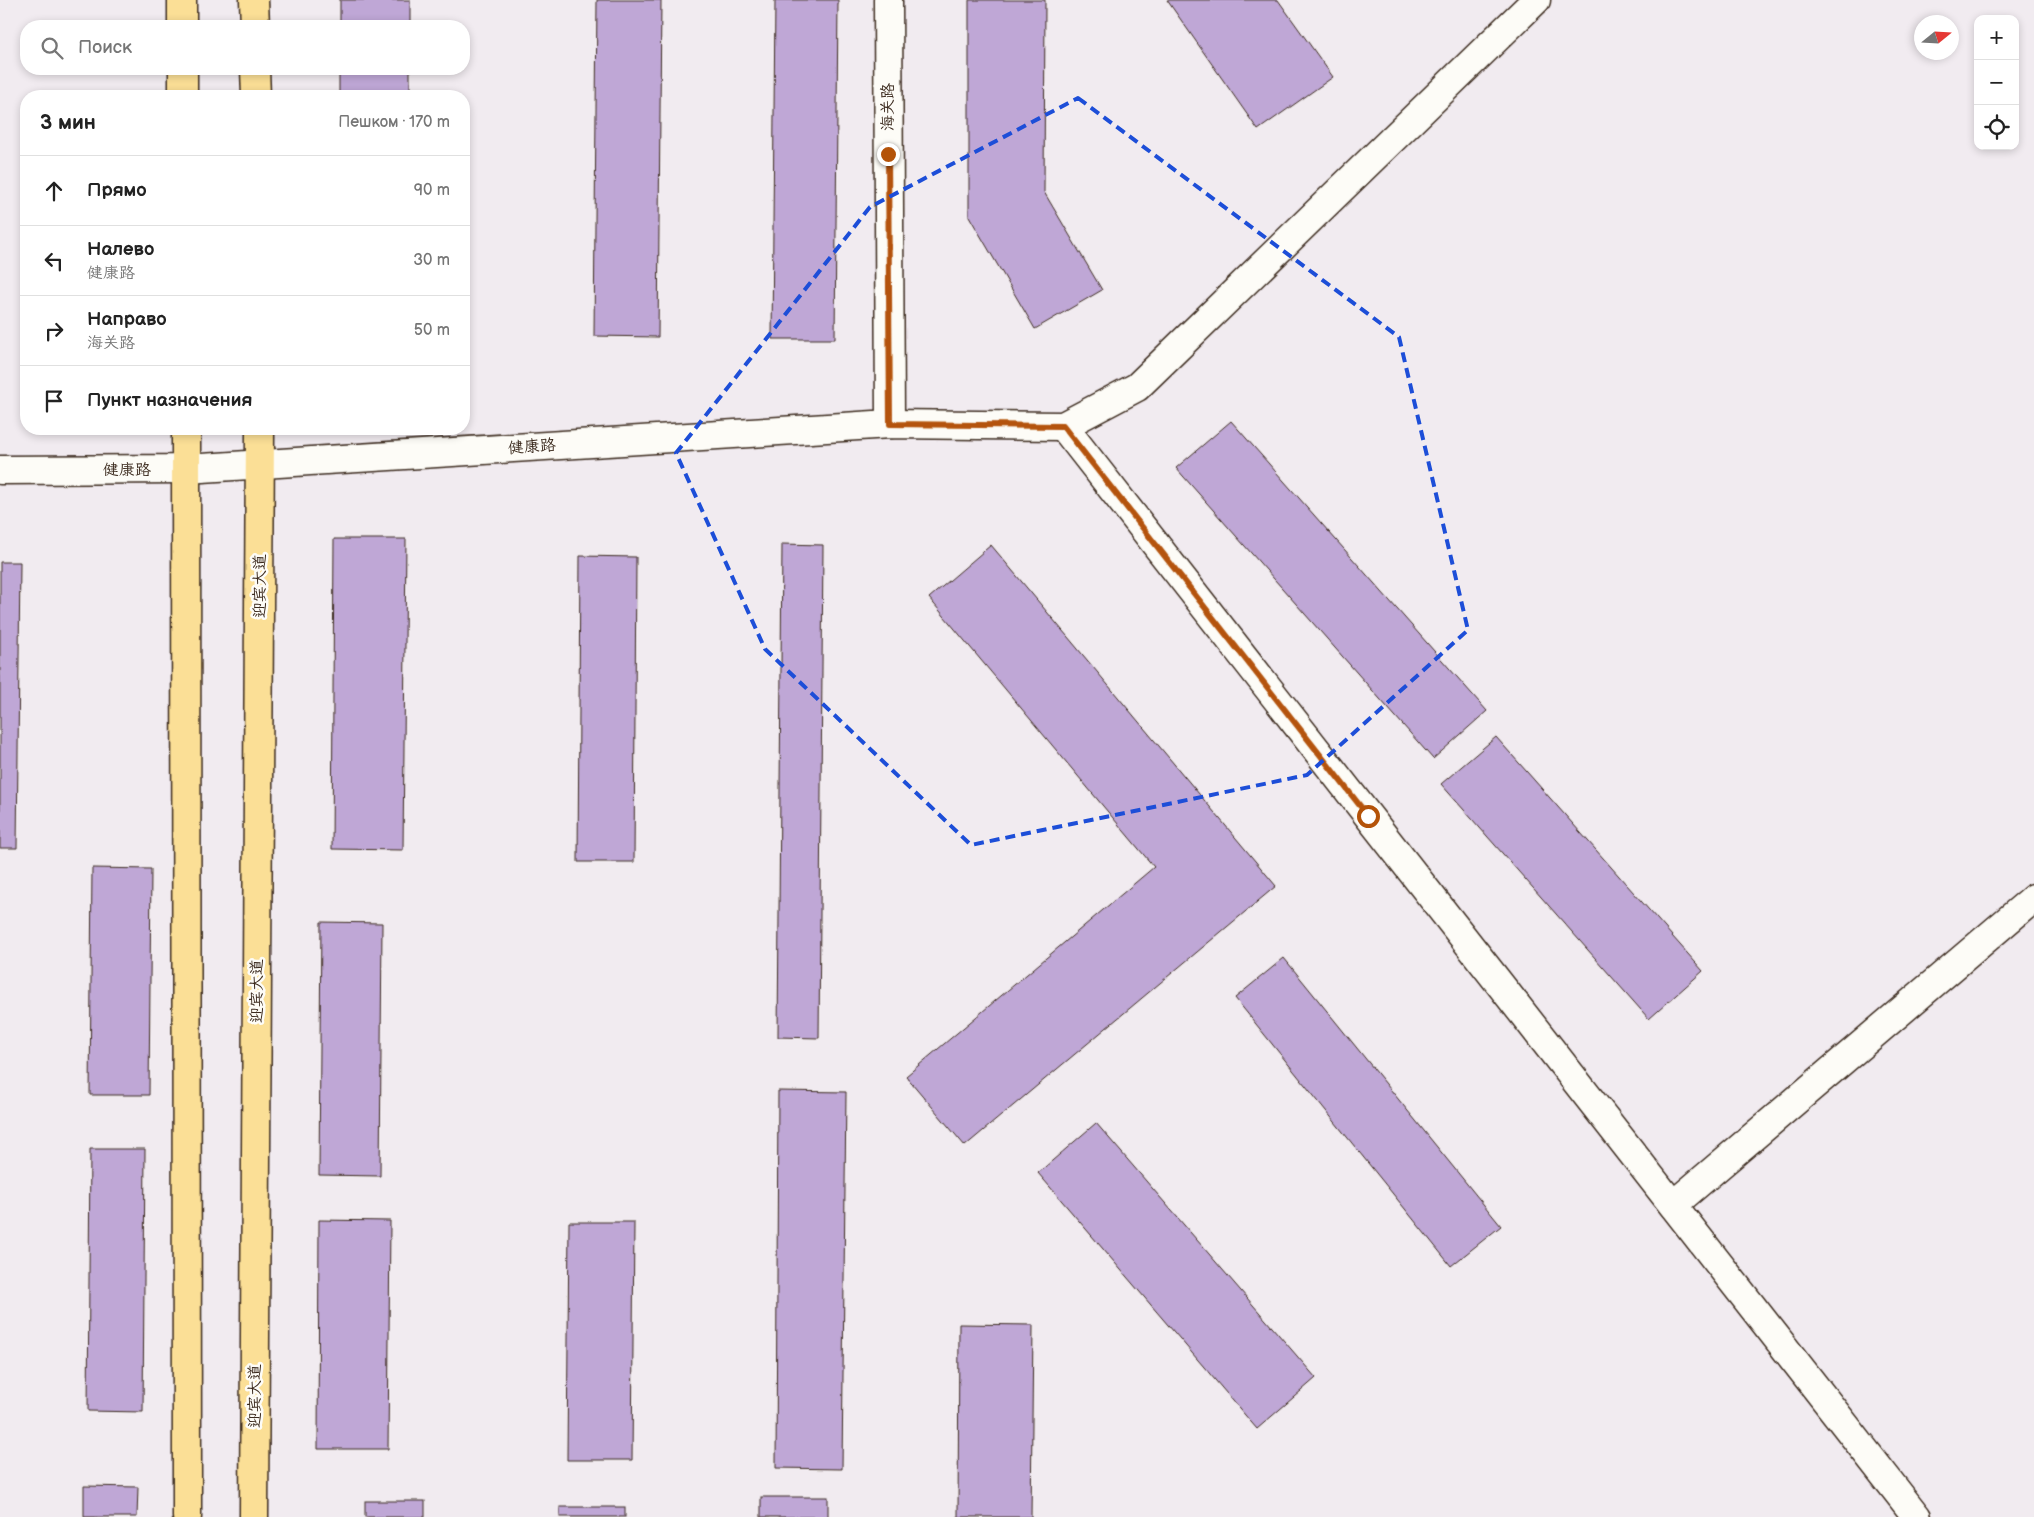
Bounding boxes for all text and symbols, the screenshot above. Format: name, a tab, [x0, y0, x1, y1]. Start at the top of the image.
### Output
north arrow	[1914, 15, 1959, 60]
map controls	[1974, 15, 2019, 150]
button: +	[1974, 15, 2019, 60]
search box	[20, 20, 470, 75]
icon: search	[38, 34, 66, 62]
text: Поиск	[78, 36, 132, 59]
button: −	[1974, 60, 2019, 105]
street label: 海关路	[879, 83, 898, 131]
button: locate	[1974, 105, 2019, 150]
text: 3 мин	[40, 110, 96, 135]
text: Пешком · 170 m	[338, 113, 450, 132]
route end	[877, 143, 900, 166]
icon: ahead	[40, 177, 68, 205]
text: Прямо	[87, 179, 147, 202]
text: 90 m	[414, 181, 450, 200]
text: Налево	[87, 238, 154, 261]
icon: left	[40, 247, 68, 275]
text: 30 m	[413, 251, 450, 270]
text: 健康路	[87, 264, 135, 283]
text: Направо	[87, 308, 167, 331]
icon: right	[40, 317, 68, 345]
text: 50 m	[414, 321, 450, 340]
text: 海关路	[87, 334, 135, 353]
icon: arrive	[40, 387, 68, 415]
text: Пункт назначения	[87, 389, 252, 412]
street label: 健康路	[507, 436, 557, 458]
street label: 健康路	[103, 461, 151, 480]
street label: 迎宾大道	[251, 554, 270, 618]
route start	[1357, 805, 1380, 828]
street label: 迎宾大道	[248, 959, 267, 1023]
street label: 迎宾大道	[246, 1364, 265, 1428]

